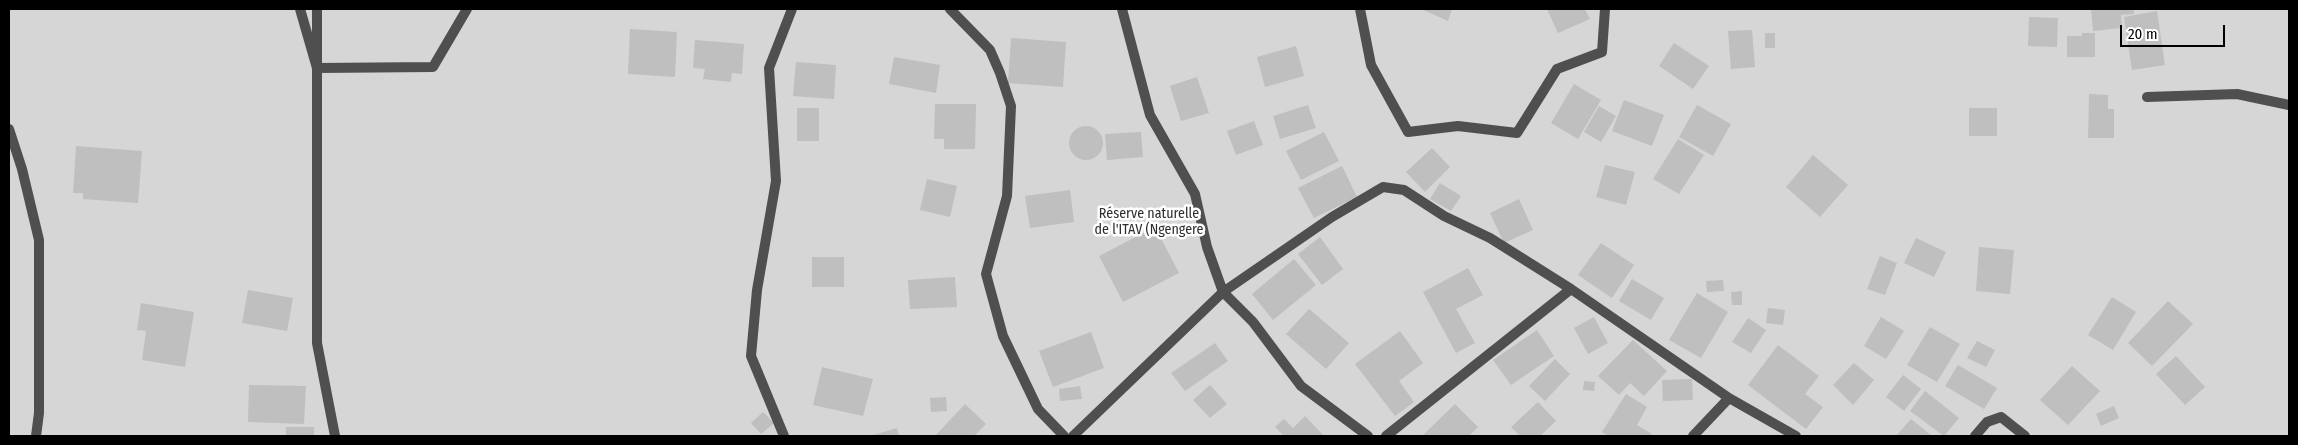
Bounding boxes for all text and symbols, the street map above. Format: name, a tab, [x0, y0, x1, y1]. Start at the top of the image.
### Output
scale bar	[2123, 15, 2228, 47]
text: 20 m	[2128, 25, 2158, 43]
park label: Réserve naturelle de l'ITAV (Ngengere	[1094, 206, 1204, 238]

